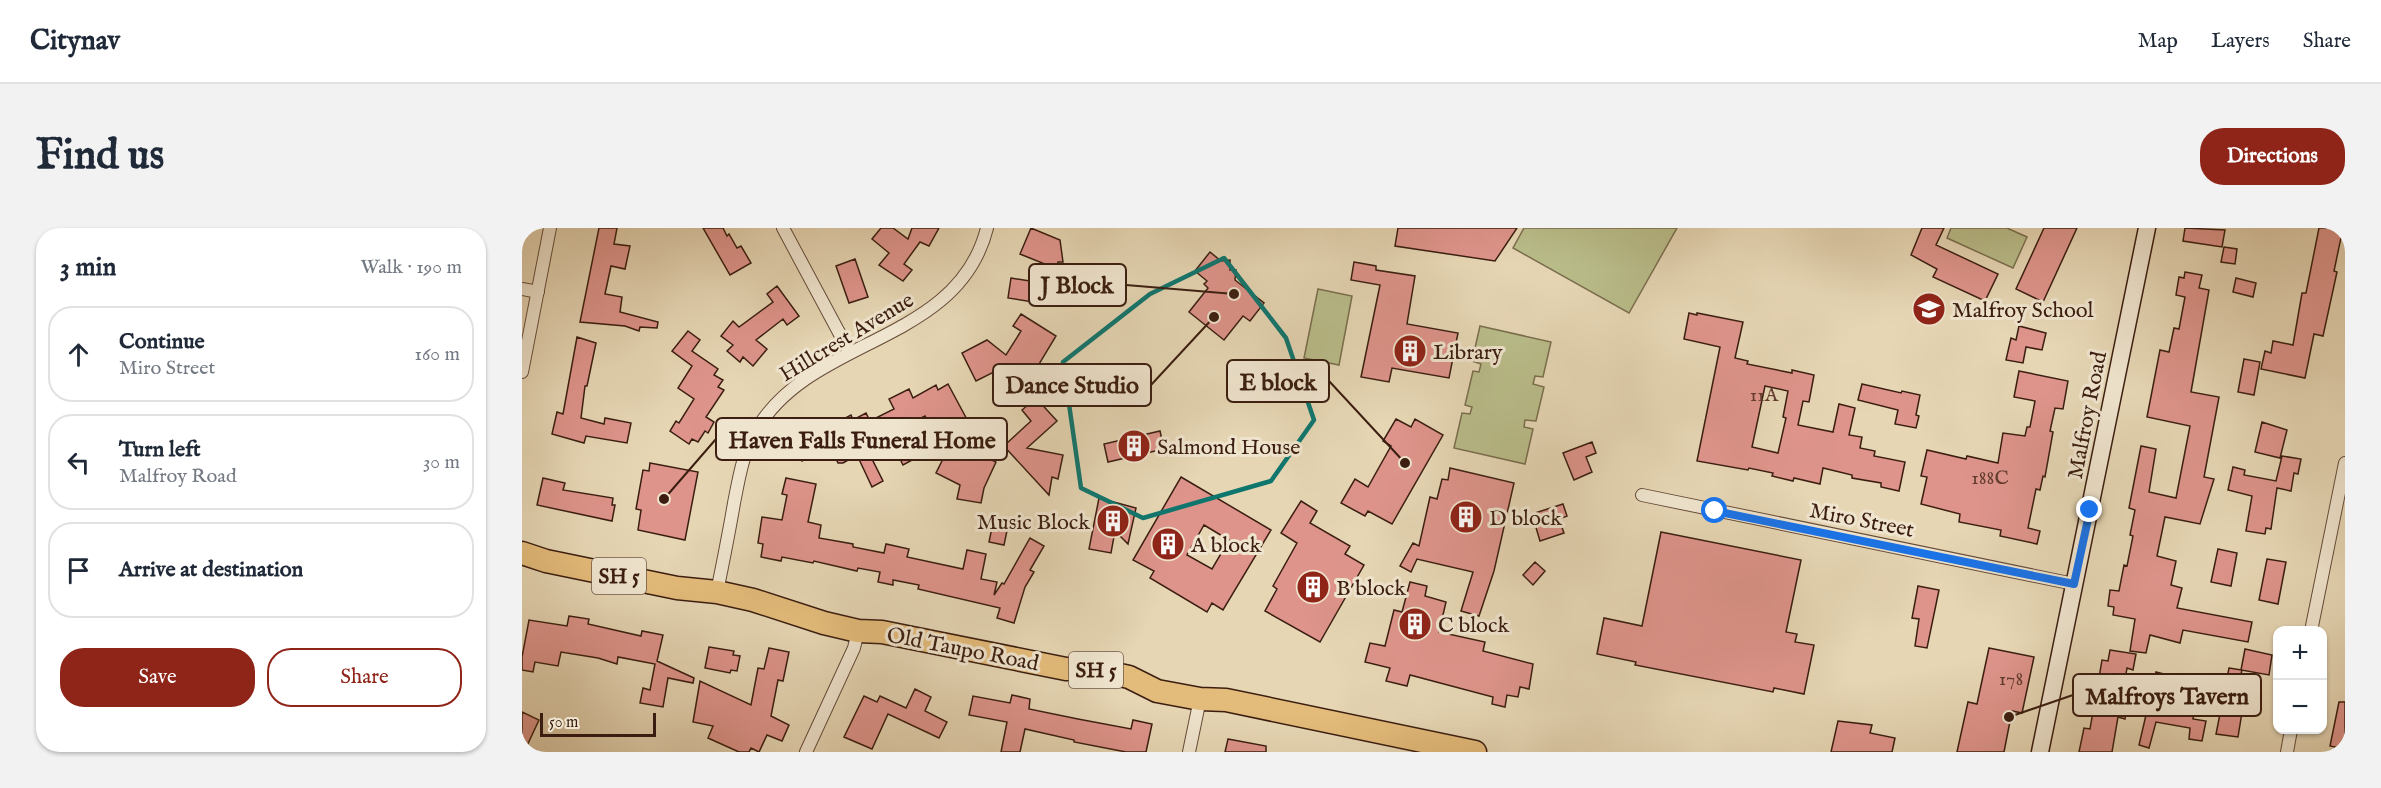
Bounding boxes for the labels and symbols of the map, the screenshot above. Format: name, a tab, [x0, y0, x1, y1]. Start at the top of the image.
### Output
callout: J Block	[1029, 264, 1126, 306]
text: J Block	[1037, 271, 1115, 302]
street label: Hillcrest Avenue	[775, 287, 919, 389]
school or university icon: Malfroy School	[1911, 291, 1947, 327]
place label: Malfroy School	[1952, 297, 2094, 325]
building icon: Library	[1392, 333, 1428, 369]
place label: Library	[1433, 339, 1503, 367]
street label: Malfroy Road	[2062, 349, 2114, 482]
callout: E block	[1227, 360, 1329, 402]
callout: Dance Studio	[993, 364, 1151, 406]
text: E block	[1239, 368, 1318, 399]
text: Dance Studio	[1005, 371, 1139, 402]
house number: 11A	[1750, 383, 1779, 408]
callout: Haven Falls Funeral Home	[716, 418, 1007, 460]
text: Haven Falls Funeral Home	[728, 426, 996, 457]
building icon: Salmond House	[1116, 428, 1152, 464]
place label: Salmond House	[1157, 434, 1300, 462]
house number: 188C	[1971, 466, 2009, 491]
route end	[2076, 496, 2102, 522]
route start	[1701, 497, 1727, 523]
street label: Miro Street	[1807, 497, 1917, 545]
building icon: D block	[1448, 499, 1484, 535]
building icon: Music Block	[1095, 503, 1131, 539]
place label: D block	[1489, 505, 1562, 533]
place label: Music Block	[977, 509, 1090, 537]
building icon: A block	[1150, 526, 1186, 562]
place label: A block	[1190, 532, 1262, 560]
road number: SH 5	[592, 558, 646, 594]
building icon: B block	[1295, 569, 1331, 605]
place label: B block	[1336, 575, 1406, 603]
building icon: C block	[1397, 606, 1433, 642]
place label: C block	[1438, 612, 1509, 640]
street label: Old Taupo Road	[884, 621, 1041, 678]
road number: SH 5	[1069, 652, 1123, 688]
house number: 178	[1999, 667, 2023, 692]
callout: Malfroys Tavern	[2073, 674, 2261, 716]
text: Malfroys Tavern	[2085, 682, 2249, 713]
scale bar	[540, 710, 656, 738]

